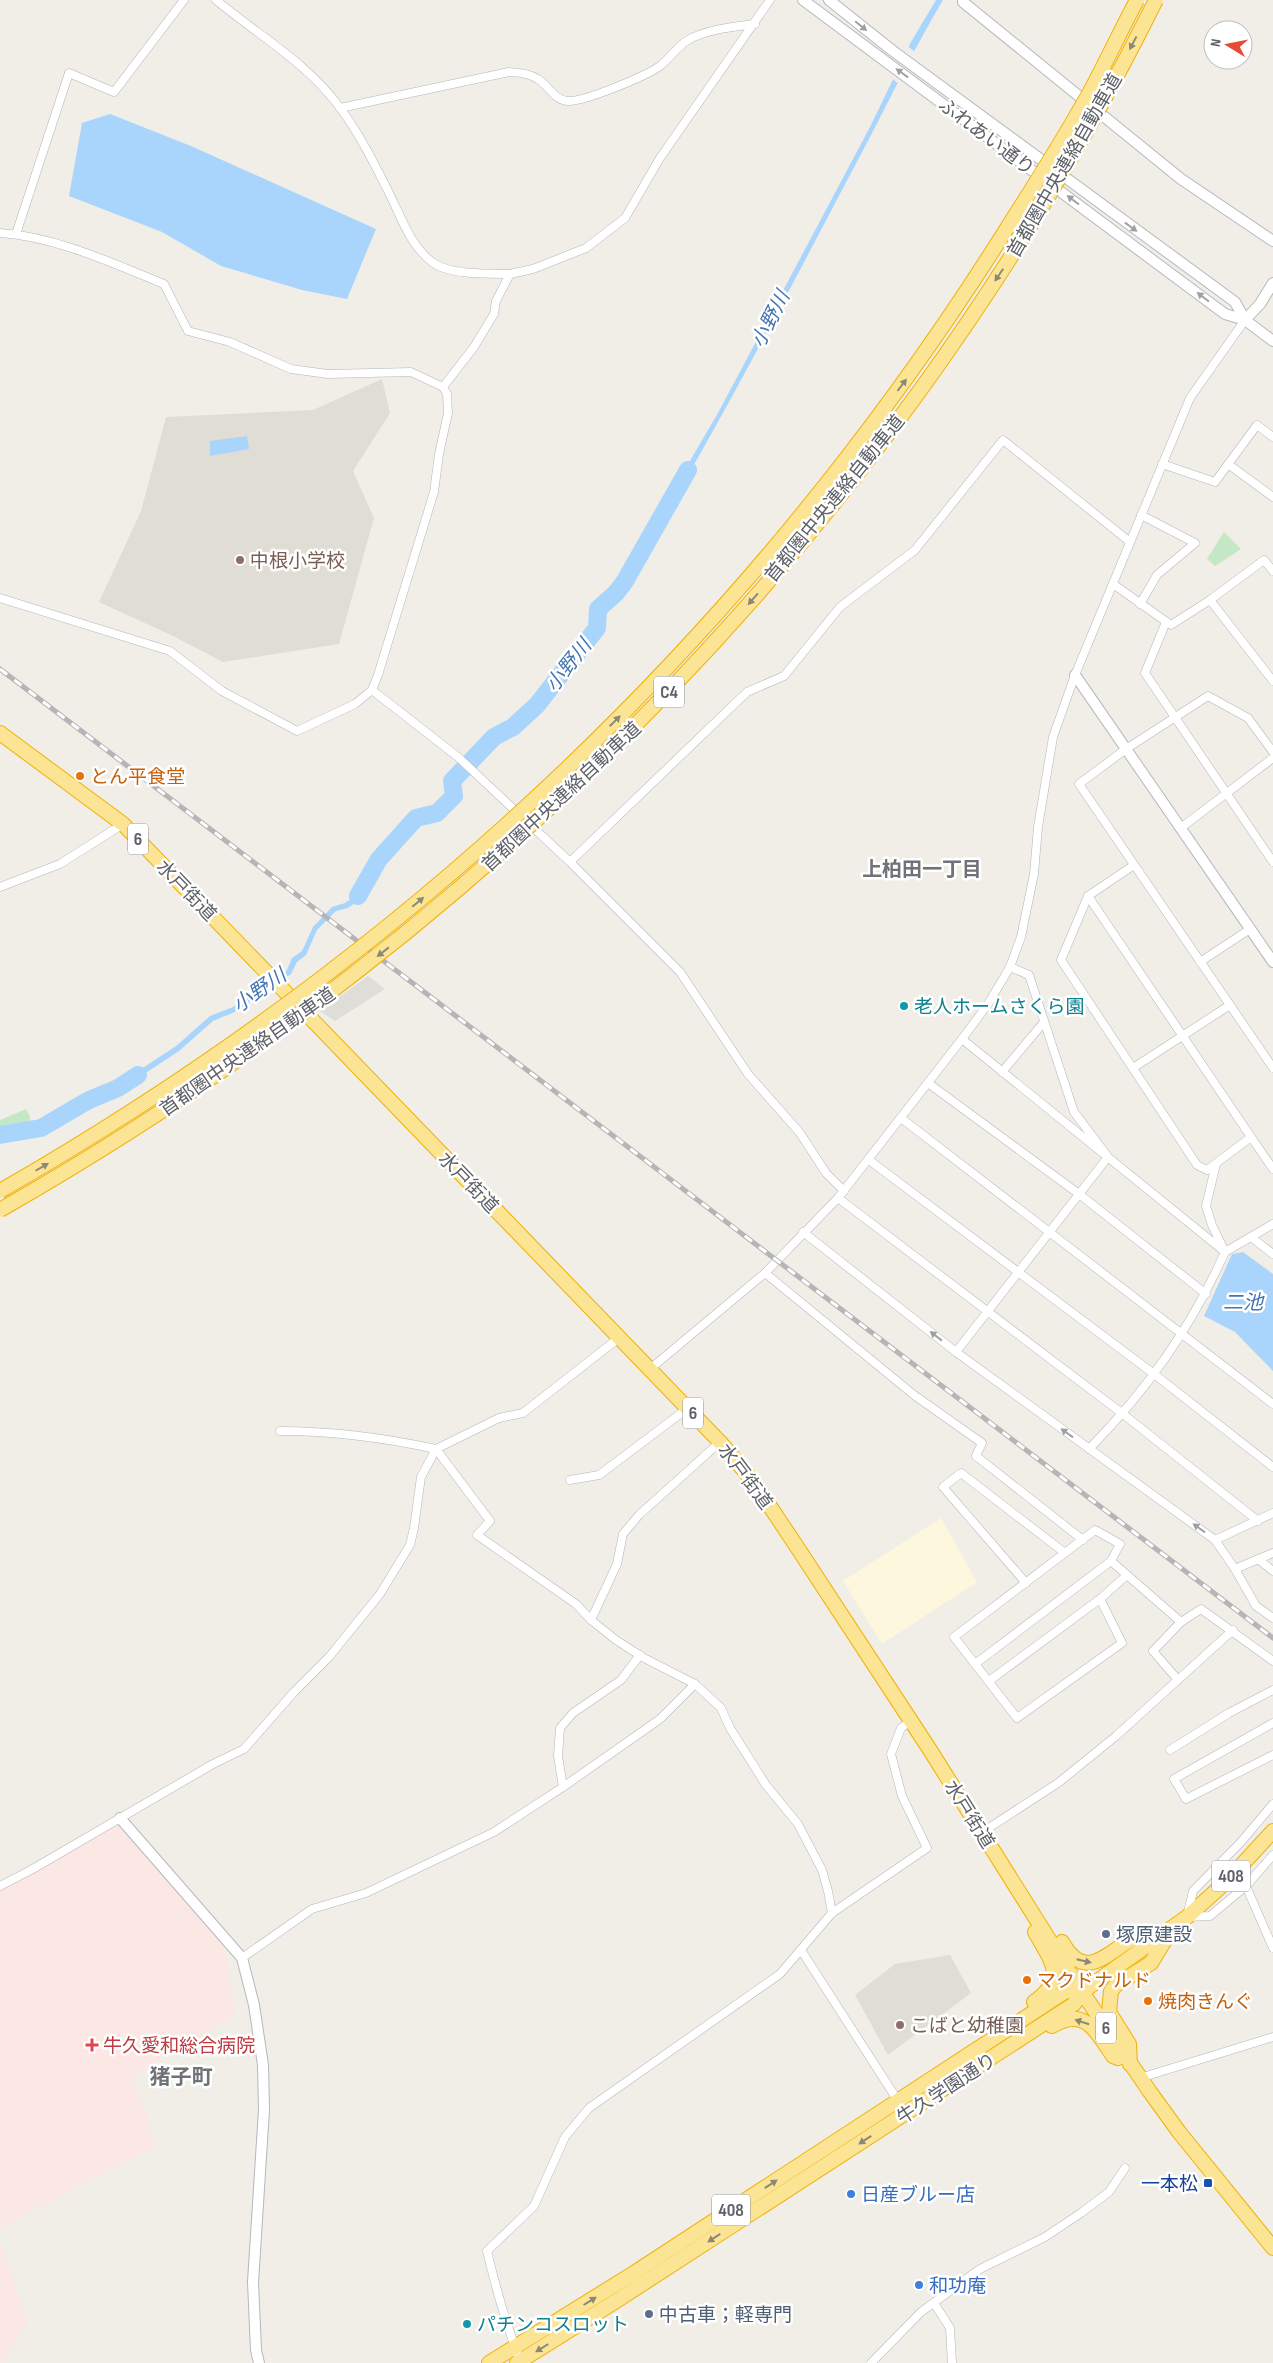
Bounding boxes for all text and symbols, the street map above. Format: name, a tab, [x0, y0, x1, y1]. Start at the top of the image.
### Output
one-way arrow	[854, 20, 867, 31]
north arrow	[1203, 20, 1253, 70]
one-way arrow	[1129, 36, 1137, 51]
text: N	[1207, 38, 1225, 48]
one-way arrow	[895, 68, 909, 78]
street label: 首都圏中央連絡自動車道	[1003, 69, 1128, 262]
street label: ふれあい通り	[934, 94, 1039, 181]
one-way arrow	[1066, 195, 1080, 205]
one-way arrow	[1124, 222, 1137, 233]
one-way arrow	[994, 268, 1004, 281]
water label: 小野川	[747, 285, 796, 352]
one-way arrow	[1197, 292, 1210, 303]
one-way arrow	[897, 378, 907, 392]
street label: 首都圏中央連絡自動車道	[760, 410, 910, 587]
place label: 中根小学校	[250, 550, 345, 573]
marker: 中根小学校	[234, 554, 246, 566]
one-way arrow	[747, 592, 758, 605]
water label: 小野川	[541, 633, 598, 697]
road number: C4	[654, 676, 684, 708]
one-way arrow	[609, 715, 621, 727]
street label: 首都圏中央連絡自動車道	[478, 717, 646, 877]
place label: とん平食堂	[90, 766, 185, 789]
marker: とん平食堂	[74, 770, 86, 782]
road number: 6	[128, 824, 148, 854]
street label: 水戸街道	[151, 856, 221, 926]
district label: 上柏田一丁目	[862, 858, 982, 882]
one-way arrow	[412, 897, 424, 908]
one-way arrow	[377, 947, 390, 958]
water label: 小野川	[228, 963, 293, 1018]
street label: 首都圏中央連絡自動車道	[156, 983, 340, 1122]
place label: 老人ホームさくら園	[914, 996, 1084, 1019]
marker: 老人ホームさくら園	[898, 1000, 910, 1012]
street label: 水戸街道	[433, 1148, 503, 1218]
one-way arrow	[36, 1162, 49, 1171]
water label: 二池	[1223, 1291, 1265, 1315]
one-way arrow	[930, 1331, 943, 1342]
road number: 6	[683, 1398, 703, 1429]
one-way arrow	[1060, 1428, 1074, 1438]
street label: 水戸街道	[713, 1440, 777, 1514]
one-way arrow	[1192, 1523, 1206, 1533]
street label: 水戸街道	[939, 1776, 999, 1853]
road number: 408	[1212, 1860, 1250, 1892]
place label: 塚原建設	[1116, 1924, 1192, 1947]
marker: 塚原建設	[1100, 1928, 1112, 1940]
one-way arrow	[1077, 1957, 1092, 1965]
place label: マクドナルド	[1037, 1970, 1151, 1993]
marker: マクドナルド	[1021, 1974, 1033, 1986]
place label: 焼肉きんぐ	[1158, 1991, 1253, 2014]
marker: 焼肉きんぐ	[1142, 1995, 1154, 2007]
road number: 6	[1096, 2012, 1116, 2044]
place label: こばと幼稚園	[910, 2015, 1024, 2038]
one-way arrow	[1074, 2017, 1089, 2025]
marker: こばと幼稚園	[894, 2019, 906, 2031]
place label: 牛久愛和総合病院	[103, 2035, 255, 2058]
marker: 牛久愛和総合病院	[85, 2038, 99, 2052]
street label: 牛久学園通り	[893, 2049, 1001, 2130]
district label: 猪子町	[150, 2065, 213, 2090]
one-way arrow	[858, 2135, 872, 2145]
place label: 一本松	[1141, 2173, 1198, 2196]
marker: 一本松	[1202, 2177, 1214, 2189]
one-way arrow	[764, 2180, 777, 2189]
place label: 日産ブルー店	[861, 2184, 975, 2207]
marker: 日産ブルー店	[845, 2188, 857, 2200]
road number: 408	[712, 2194, 750, 2226]
one-way arrow	[707, 2233, 721, 2243]
place label: 和功庵	[929, 2275, 986, 2298]
marker: 和功庵	[913, 2279, 925, 2291]
one-way arrow	[584, 2296, 597, 2306]
place label: 中古車；軽専門	[659, 2304, 792, 2327]
marker: 中古車；軽専門	[643, 2308, 655, 2320]
place label: パチンコスロット	[477, 2314, 629, 2337]
marker: パチンコスロット	[461, 2318, 473, 2330]
one-way arrow	[536, 2343, 549, 2352]

